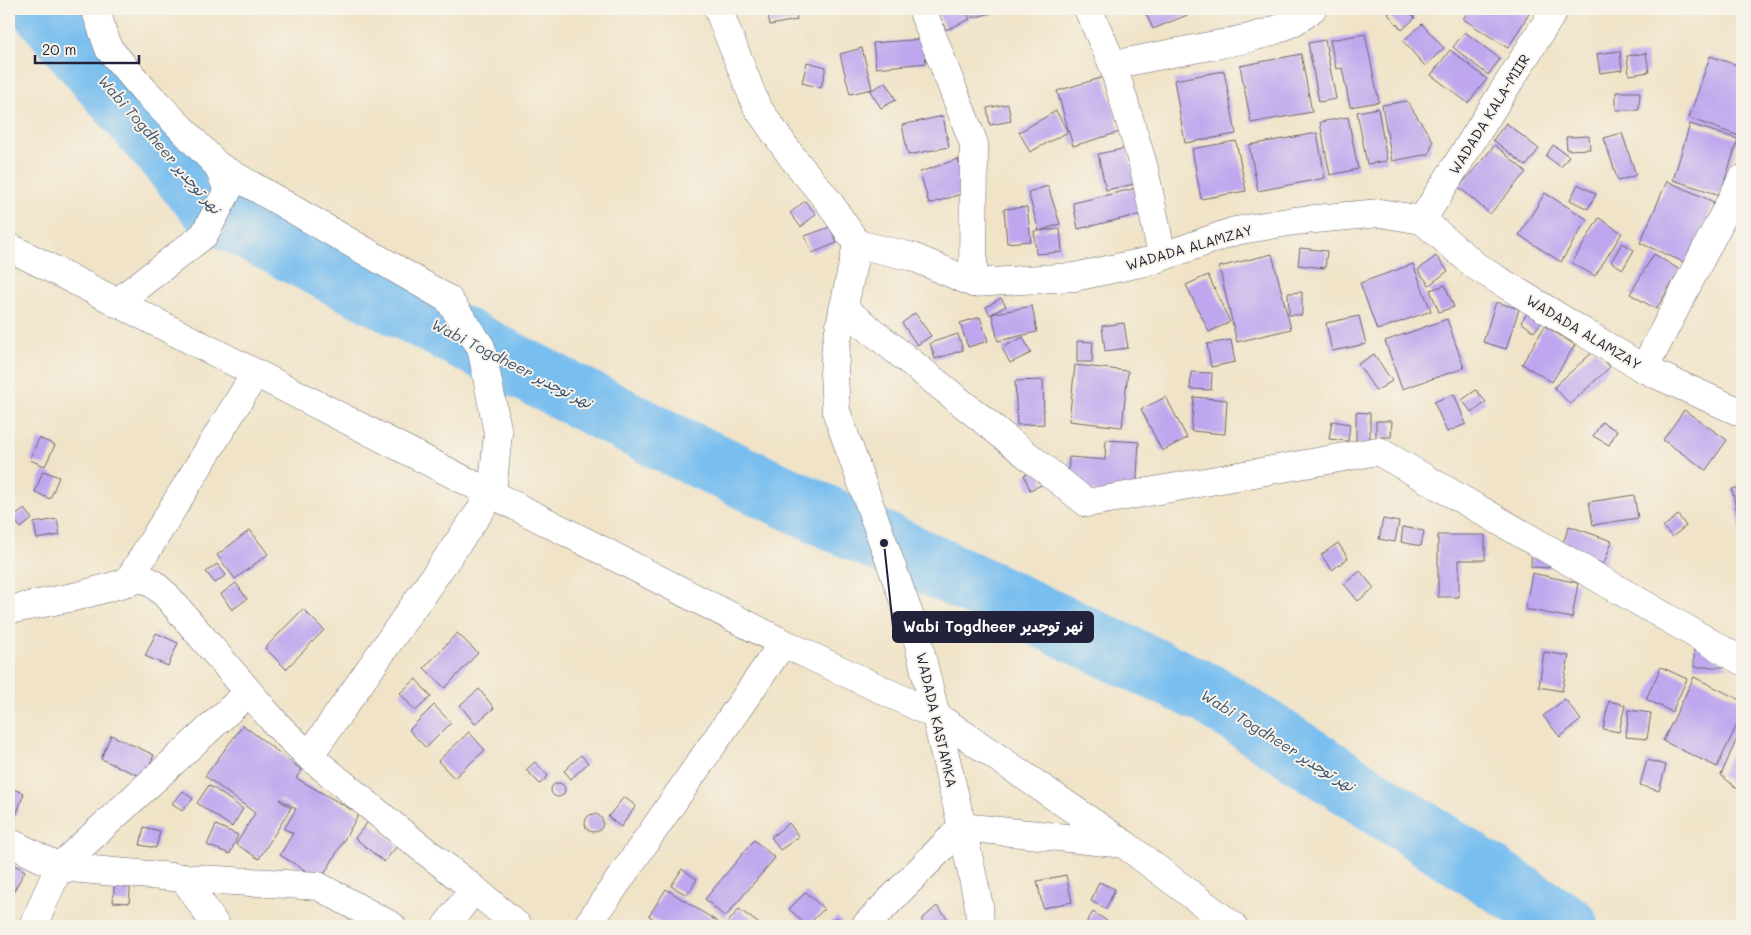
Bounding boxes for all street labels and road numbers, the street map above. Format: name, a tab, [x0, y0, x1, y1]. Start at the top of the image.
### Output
street label: WADADA KALA-MIIR	[1444, 50, 1534, 178]
street label: WADADA ALAMZAY	[1123, 220, 1255, 274]
street label: WADADA ALAMZAY	[1523, 290, 1645, 374]
street label: WADADA KASTAMKA	[912, 651, 962, 789]

